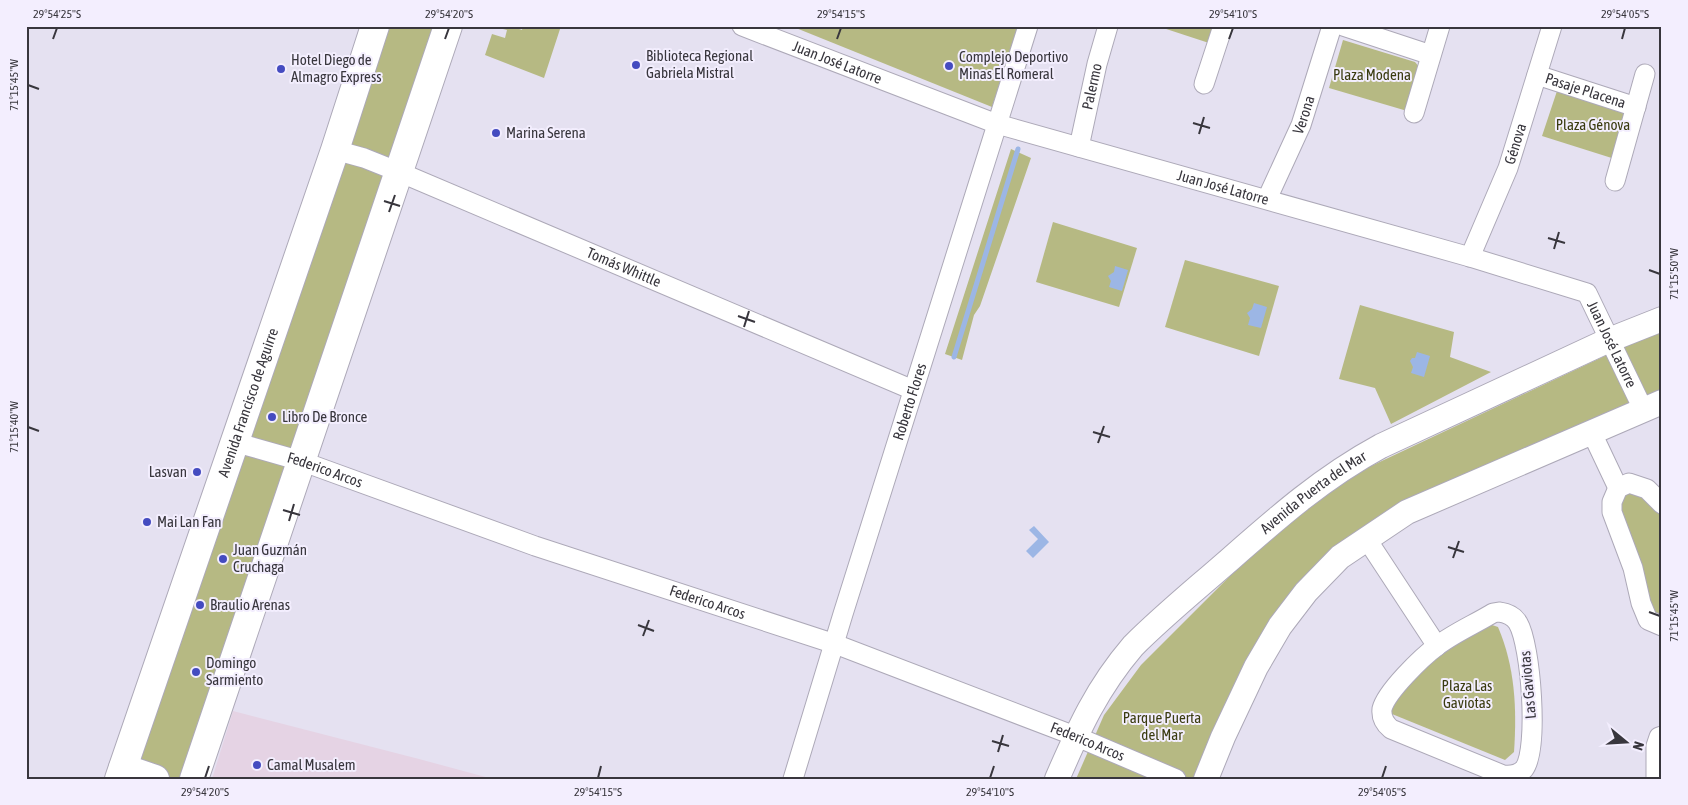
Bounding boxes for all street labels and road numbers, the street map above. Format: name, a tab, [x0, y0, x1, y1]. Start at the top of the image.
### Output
street label: Juan José Latorre	[790, 37, 885, 87]
street label: Palermo	[1078, 62, 1105, 111]
street label: Pasaje Placena	[1543, 69, 1628, 111]
street label: Verona	[1289, 93, 1318, 137]
street label: Génova	[1501, 121, 1529, 166]
street label: Juan José Latorre	[1176, 166, 1271, 208]
street label: Tomás Whittle	[584, 244, 664, 290]
street label: Juan José Latorre	[1584, 298, 1640, 390]
street label: Avenida Francisco de Aguirre	[214, 325, 281, 479]
street label: Roberto Flores	[889, 361, 929, 442]
street label: Avenida Puerta del Mar	[1257, 447, 1370, 537]
street label: Federico Arcos	[285, 449, 365, 491]
street label: Federico Arcos	[668, 582, 748, 622]
street label: Las Gaviotas	[1516, 650, 1539, 720]
street label: Federico Arcos	[1048, 718, 1127, 764]

